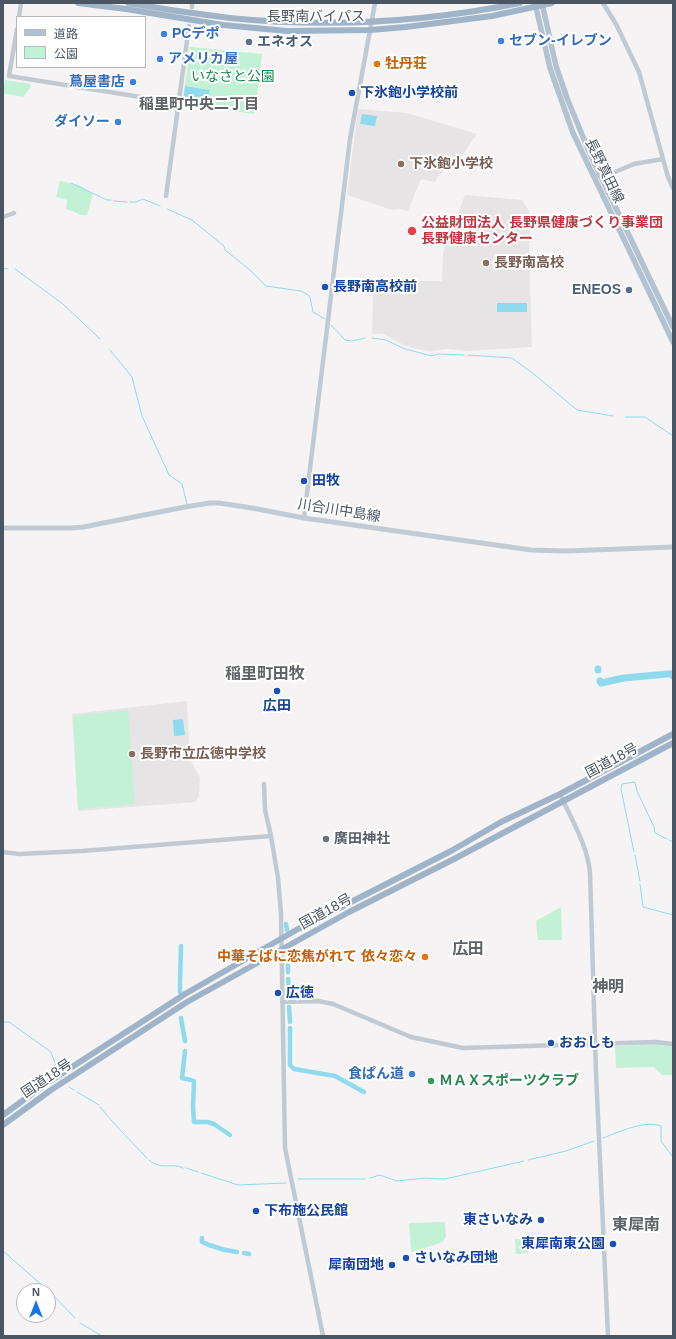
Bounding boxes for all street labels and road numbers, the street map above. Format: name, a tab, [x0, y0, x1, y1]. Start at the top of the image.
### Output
street label: 長野南バイパス	[267, 9, 365, 25]
street label: 長野真田線	[581, 136, 627, 206]
street label: 川合川中島線	[296, 496, 382, 526]
street label: 国道18号	[583, 740, 641, 782]
street label: 国道18号	[297, 891, 355, 933]
street label: 国道18号	[18, 1056, 76, 1102]

